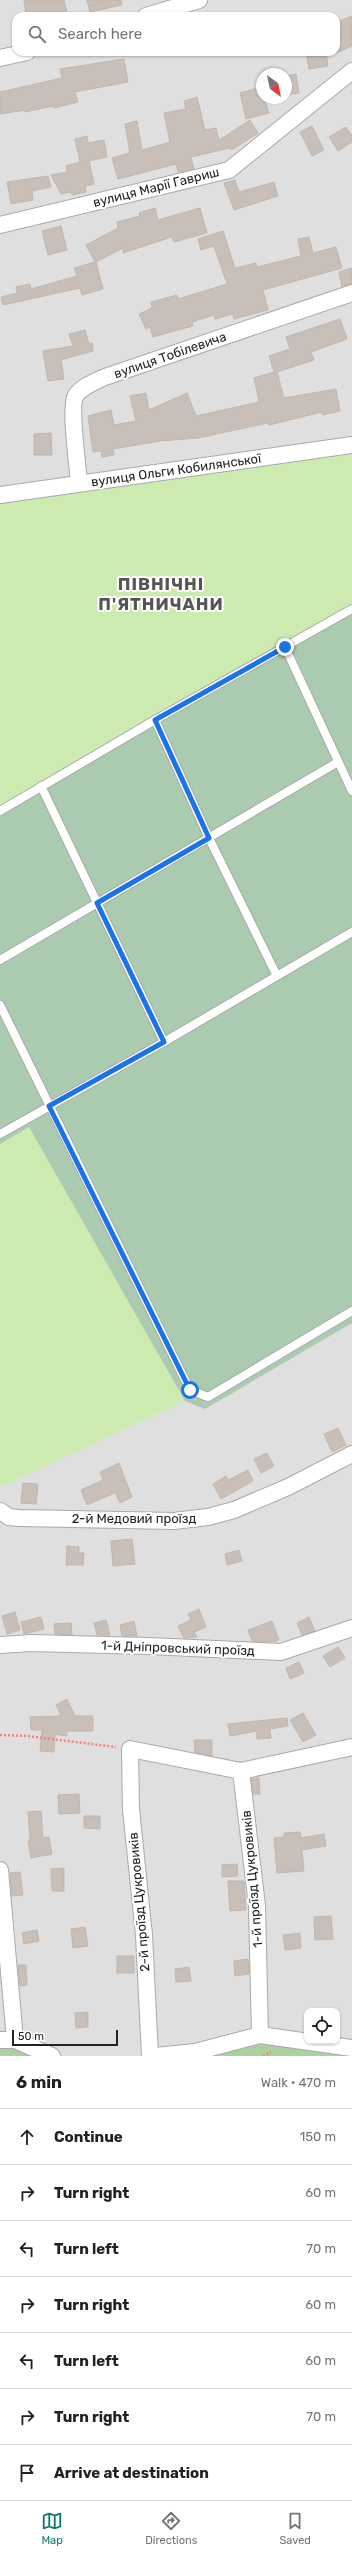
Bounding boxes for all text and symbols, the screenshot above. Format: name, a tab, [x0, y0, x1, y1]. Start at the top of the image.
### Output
search box	[12, 12, 340, 56]
icon: search	[26, 23, 48, 45]
text: Search here	[58, 25, 142, 43]
north arrow	[256, 68, 292, 104]
street label: вулиця Марії Гавриш	[91, 164, 221, 210]
street label: вулиця Тобілевича	[112, 329, 228, 381]
street label: вулиця Ольги Кобилянської	[90, 451, 263, 489]
district label: ПІВНІЧНІ П'ЯТНИЧАНИ	[98, 574, 224, 614]
route end	[276, 638, 294, 656]
route start	[181, 1381, 199, 1399]
street label: 2-й Медовий проїзд	[72, 1511, 196, 1526]
street label: 1-й Дніпровський проїзд	[101, 1638, 255, 1658]
street label: 1-й проїзд Цукровиків	[239, 1810, 265, 1948]
street label: 2-й проїзд Цукровиків	[125, 1832, 153, 1972]
map controls	[304, 2008, 340, 2044]
button: locate	[304, 2008, 340, 2044]
scale bar	[12, 2028, 118, 2047]
text: 50 m	[18, 2030, 44, 2043]
text: 6 min	[16, 2072, 62, 2092]
text: Walk · 470 m	[261, 2075, 336, 2090]
icon: ahead	[16, 2126, 38, 2148]
text: Continue	[54, 2128, 123, 2146]
text: 150 m	[300, 2129, 336, 2144]
icon: right	[16, 2182, 38, 2204]
text: Turn right	[54, 2184, 129, 2202]
text: 60 m	[305, 2185, 336, 2200]
icon: left	[16, 2238, 38, 2260]
text: Turn left	[54, 2240, 119, 2258]
text: 70 m	[306, 2241, 336, 2256]
icon: right	[16, 2294, 38, 2316]
text: Turn right	[54, 2296, 129, 2314]
text: 60 m	[305, 2297, 336, 2312]
icon: left	[16, 2350, 38, 2372]
text: Turn left	[54, 2352, 119, 2370]
text: 60 m	[305, 2353, 336, 2368]
icon: right	[16, 2406, 38, 2428]
text: Turn right	[54, 2408, 129, 2426]
text: 70 m	[306, 2409, 336, 2424]
icon: arrive	[16, 2462, 38, 2484]
text: Arrive at destination	[54, 2464, 209, 2482]
tab: Map	[41, 2510, 63, 2547]
tab: Directions	[145, 2510, 197, 2547]
tab: Saved	[280, 2510, 311, 2547]

